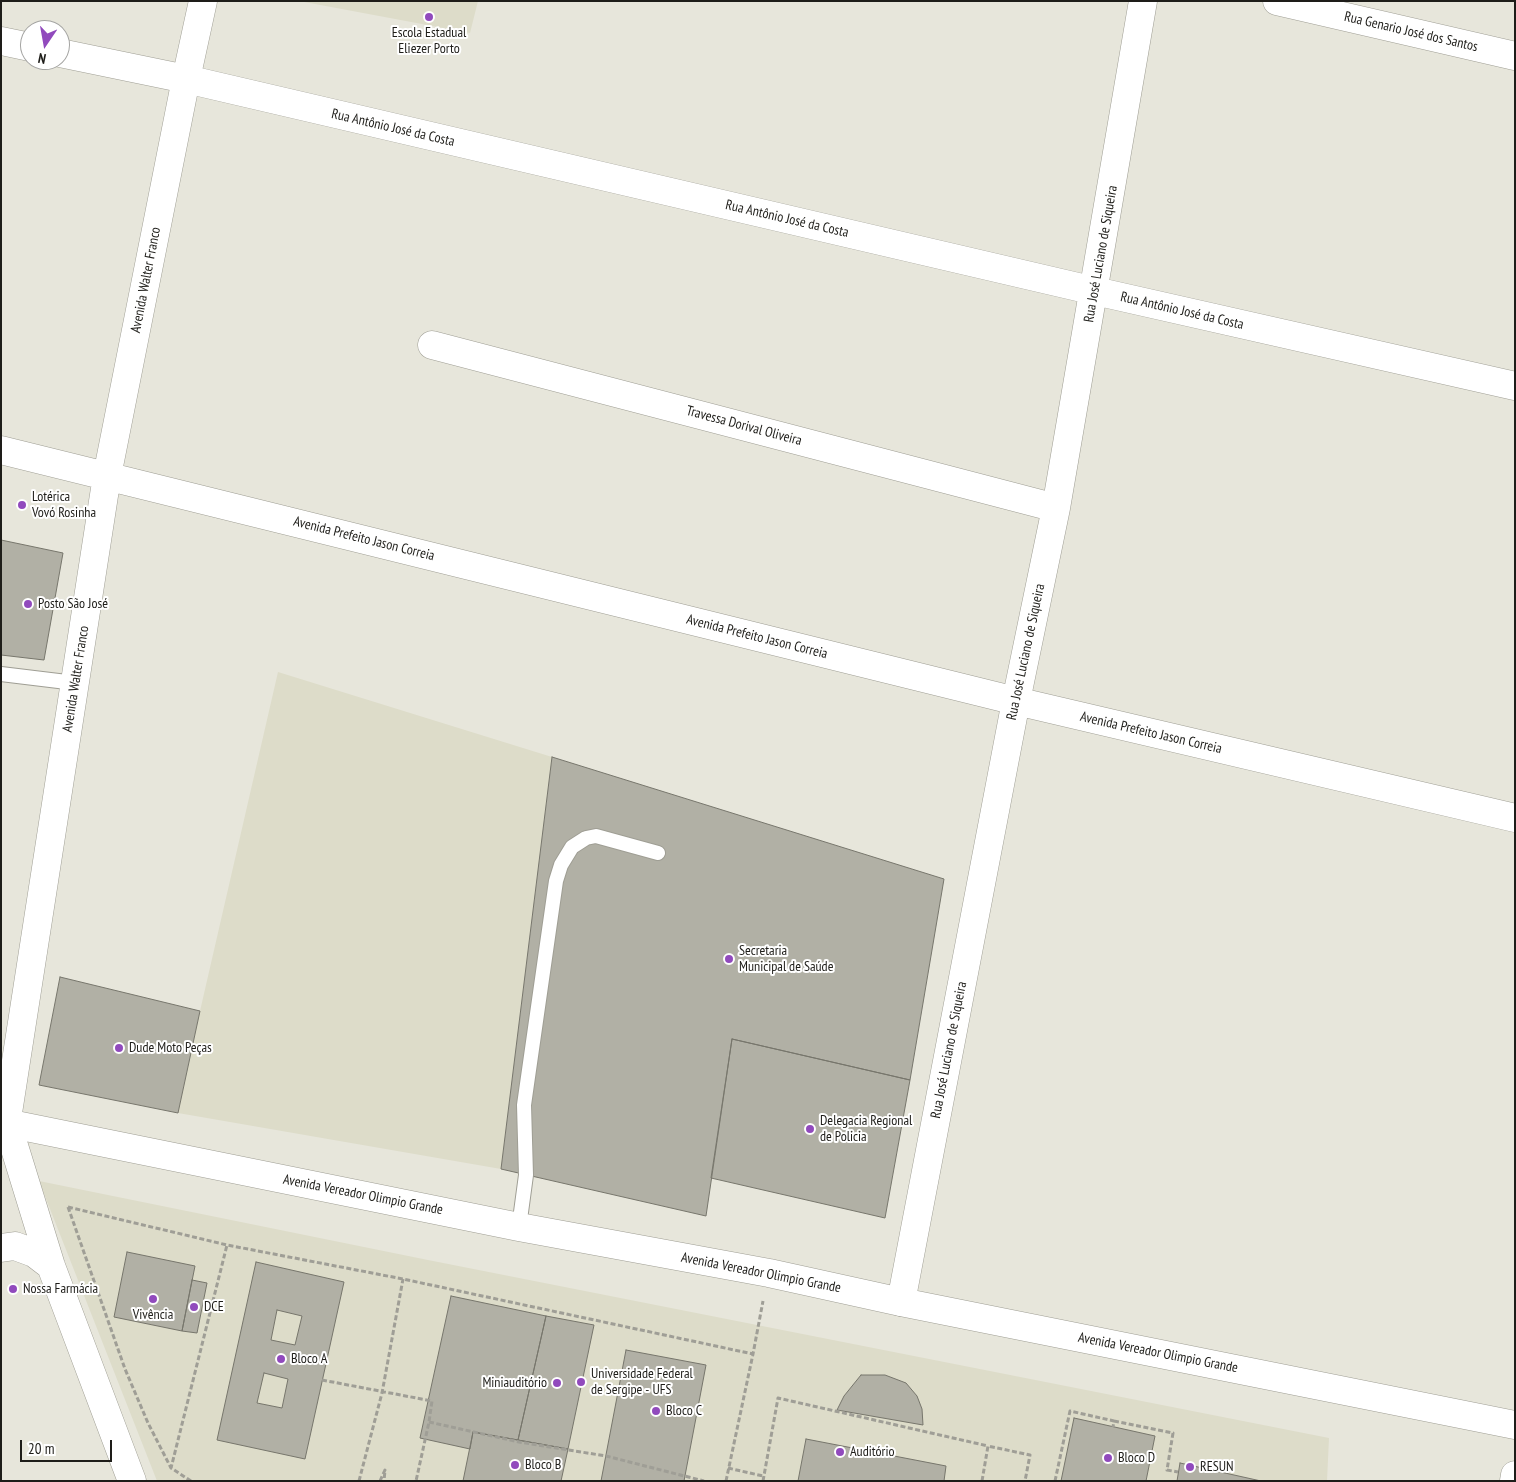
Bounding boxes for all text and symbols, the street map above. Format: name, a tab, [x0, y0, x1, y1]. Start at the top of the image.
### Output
street label: Rua Genario José dos Santos	[1343, 8, 1479, 56]
marker: Escola Estadual Eliezer Porto	[423, 11, 435, 23]
north arrow	[20, 20, 70, 70]
place label: Escola Estadual Eliezer Porto	[392, 25, 466, 58]
text: N	[37, 49, 48, 68]
street label: Rua Antônio José da Costa	[330, 106, 456, 150]
street label: Rua José Luciano de Siqueira	[1081, 184, 1121, 324]
street label: Rua Antônio José da Costa	[724, 197, 850, 241]
street label: Avenida Walter Franco	[127, 226, 165, 334]
street label: Rua Antônio José da Costa	[1119, 289, 1245, 333]
street label: Travessa Dorival Oliveira	[684, 402, 804, 450]
place label: Lotérica Vovó Rosinha	[32, 489, 96, 522]
marker: Lotérica Vovó Rosinha	[16, 499, 28, 511]
street label: Avenida Prefeito Jason Correia	[292, 513, 436, 565]
street label: Rua José Luciano de Siqueira	[1003, 582, 1049, 722]
place label: Posto São José	[38, 596, 108, 612]
marker: Posto São José	[22, 598, 34, 610]
street label: Avenida Prefeito Jason Correia	[685, 611, 829, 663]
street label: Avenida Walter Franco	[59, 625, 93, 733]
street label: Avenida Prefeito Jason Correia	[1079, 709, 1223, 757]
place label: Secretaria Municipal de Saúde	[739, 943, 833, 976]
marker: Secretaria Municipal de Saúde	[723, 953, 735, 965]
street label: Rua José Luciano de Siqueira	[927, 980, 971, 1120]
place label: Dude Moto Peças	[129, 1040, 212, 1056]
marker: Dude Moto Peças	[113, 1042, 125, 1054]
place label: Delegacia Regional de Policia	[820, 1113, 912, 1146]
marker: Delegacia Regional de Policia	[804, 1123, 816, 1135]
street label: Avenida Vereador Olimpio Grande	[282, 1171, 444, 1219]
street label: Avenida Vereador Olimpio Grande	[680, 1249, 842, 1297]
place label: Nossa Farmácia	[23, 1281, 98, 1297]
marker: Nossa Farmácia	[7, 1283, 19, 1295]
marker: Vivência	[147, 1293, 159, 1305]
place label: DCE	[204, 1299, 224, 1315]
marker: DCE	[188, 1301, 200, 1313]
place label: Vivência	[133, 1307, 173, 1323]
street label: Avenida Vereador Olimpio Grande	[1077, 1329, 1239, 1377]
place label: Bloco A	[291, 1351, 327, 1367]
marker: Bloco A	[275, 1353, 287, 1365]
place label: Universidade Federal de Sergipe - UFS	[591, 1366, 693, 1398]
place label: Miniauditório	[482, 1375, 547, 1391]
marker: Universidade Federal de Sergipe - UFS	[575, 1376, 587, 1388]
marker: Miniauditório	[551, 1377, 563, 1389]
place label: Bloco C	[666, 1403, 702, 1419]
marker: Bloco C	[650, 1405, 662, 1417]
scale bar	[22, 1430, 115, 1462]
text: 20 m	[28, 1439, 54, 1458]
place label: Auditório	[850, 1444, 895, 1460]
marker: Auditório	[834, 1446, 846, 1458]
place label: Bloco D	[1118, 1450, 1155, 1466]
marker: Bloco D	[1102, 1452, 1114, 1464]
place label: Bloco B	[525, 1457, 561, 1473]
marker: Bloco B	[509, 1459, 521, 1471]
place label: RESUN	[1200, 1459, 1234, 1475]
marker: RESUN	[1184, 1461, 1196, 1473]

